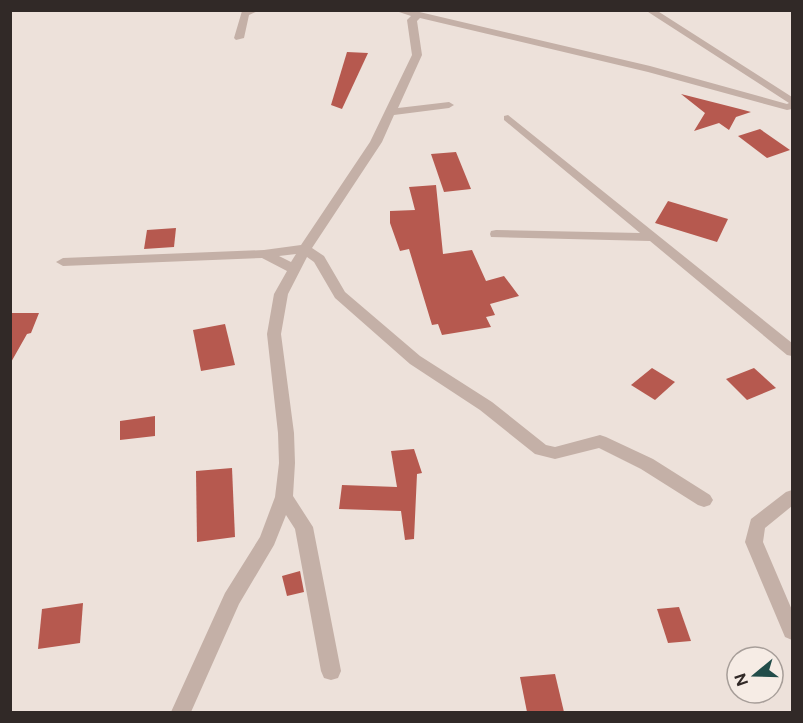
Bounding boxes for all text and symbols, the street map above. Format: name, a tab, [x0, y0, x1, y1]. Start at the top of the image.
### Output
north arrow	[725, 645, 785, 705]
text: N	[730, 671, 752, 689]

